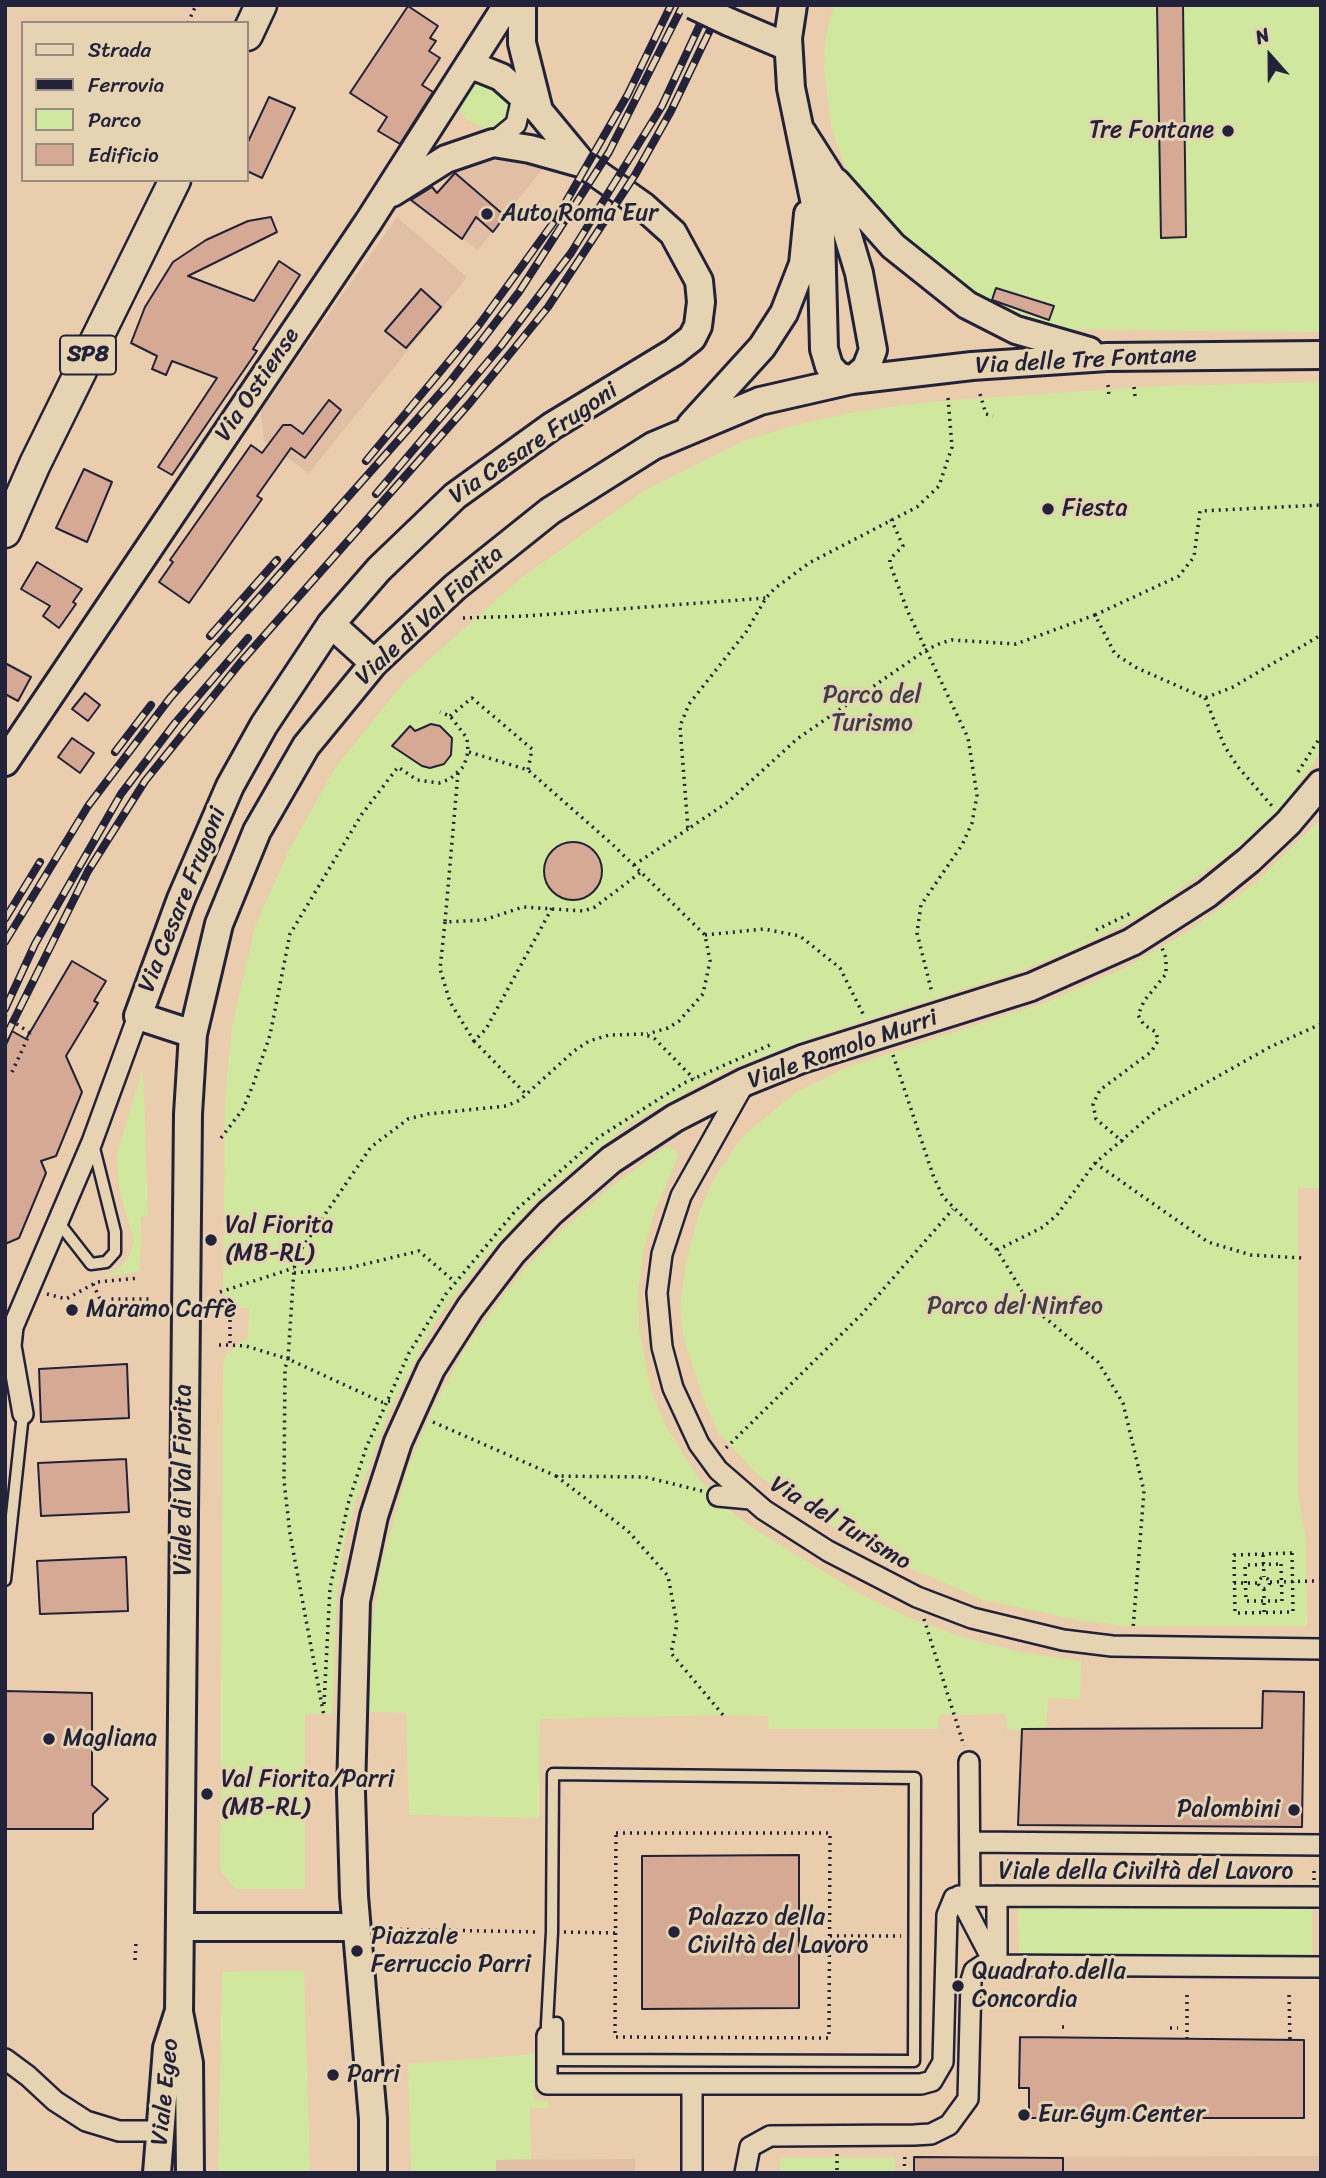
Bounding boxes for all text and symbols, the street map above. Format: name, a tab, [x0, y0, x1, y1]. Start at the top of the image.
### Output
text: N	[1250, 18, 1274, 54]
legend	[21, 21, 248, 182]
north arrow	[1235, 21, 1305, 91]
text: Strada	[88, 31, 151, 69]
text: Ferrovia	[88, 66, 164, 104]
text: Parco	[88, 101, 141, 139]
place label: Tre Fontane	[1089, 117, 1214, 145]
marker: Tre Fontane	[1220, 123, 1236, 139]
text: Edificio	[88, 136, 159, 174]
place label: Auto Roma Eur	[501, 200, 658, 228]
marker: Auto Roma Eur	[479, 206, 495, 222]
street label: Via Ostiense	[209, 323, 307, 447]
road number: SP8	[60, 336, 116, 374]
street label: Via delle Tre Fontane	[975, 341, 1197, 381]
street label: Via Cesare Frugoni	[444, 377, 624, 511]
place label: Fiesta	[1062, 495, 1128, 523]
marker: Fiesta	[1040, 501, 1056, 517]
street label: Viale di Val Fiorita	[350, 540, 510, 692]
park label: Parco del Turismo	[823, 682, 921, 738]
street label: Via Cesare Frugoni	[133, 803, 233, 997]
street label: Viale Romolo Murri	[744, 1004, 942, 1096]
place label: Val Fiorita (MB-RL)	[225, 1212, 334, 1268]
marker: Val Fiorita (MB-RL)	[203, 1232, 219, 1248]
park label: Parco del Ninfeo	[927, 1293, 1103, 1321]
place label: Maramo Caffè	[86, 1296, 237, 1324]
marker: Maramo Caffè	[64, 1302, 80, 1318]
street label: Viale di Val Fiorita	[170, 1384, 198, 1576]
street label: Via del Turismo	[764, 1471, 916, 1577]
place label: Magliana	[63, 1725, 157, 1753]
marker: Magliana	[41, 1731, 57, 1747]
place label: Val Fiorita/Parri (MB-RL)	[221, 1766, 394, 1822]
marker: Val Fiorita/Parri (MB-RL)	[199, 1786, 215, 1802]
place label: Palombini	[1177, 1796, 1280, 1824]
marker: Palombini	[1286, 1802, 1302, 1818]
street label: Viale della Civiltà del Lavoro	[999, 1858, 1293, 1886]
place label: Palazzo della Civiltà del Lavoro	[688, 1904, 868, 1960]
place label: Piazzale Ferruccio Parri	[371, 1923, 531, 1979]
marker: Palazzo della Civiltà del Lavoro	[666, 1924, 682, 1940]
marker: Piazzale Ferruccio Parri	[349, 1943, 365, 1959]
place label: Quadrato della Concordia	[972, 1958, 1126, 2014]
marker: Quadrato della Concordia	[950, 1978, 966, 1994]
street label: Viale Egeo	[146, 2037, 186, 2147]
place label: Parri	[347, 2061, 400, 2089]
marker: Parri	[325, 2067, 341, 2083]
place label: Eur Gym Center	[1038, 2101, 1205, 2129]
marker: Eur Gym Center	[1016, 2107, 1032, 2123]

